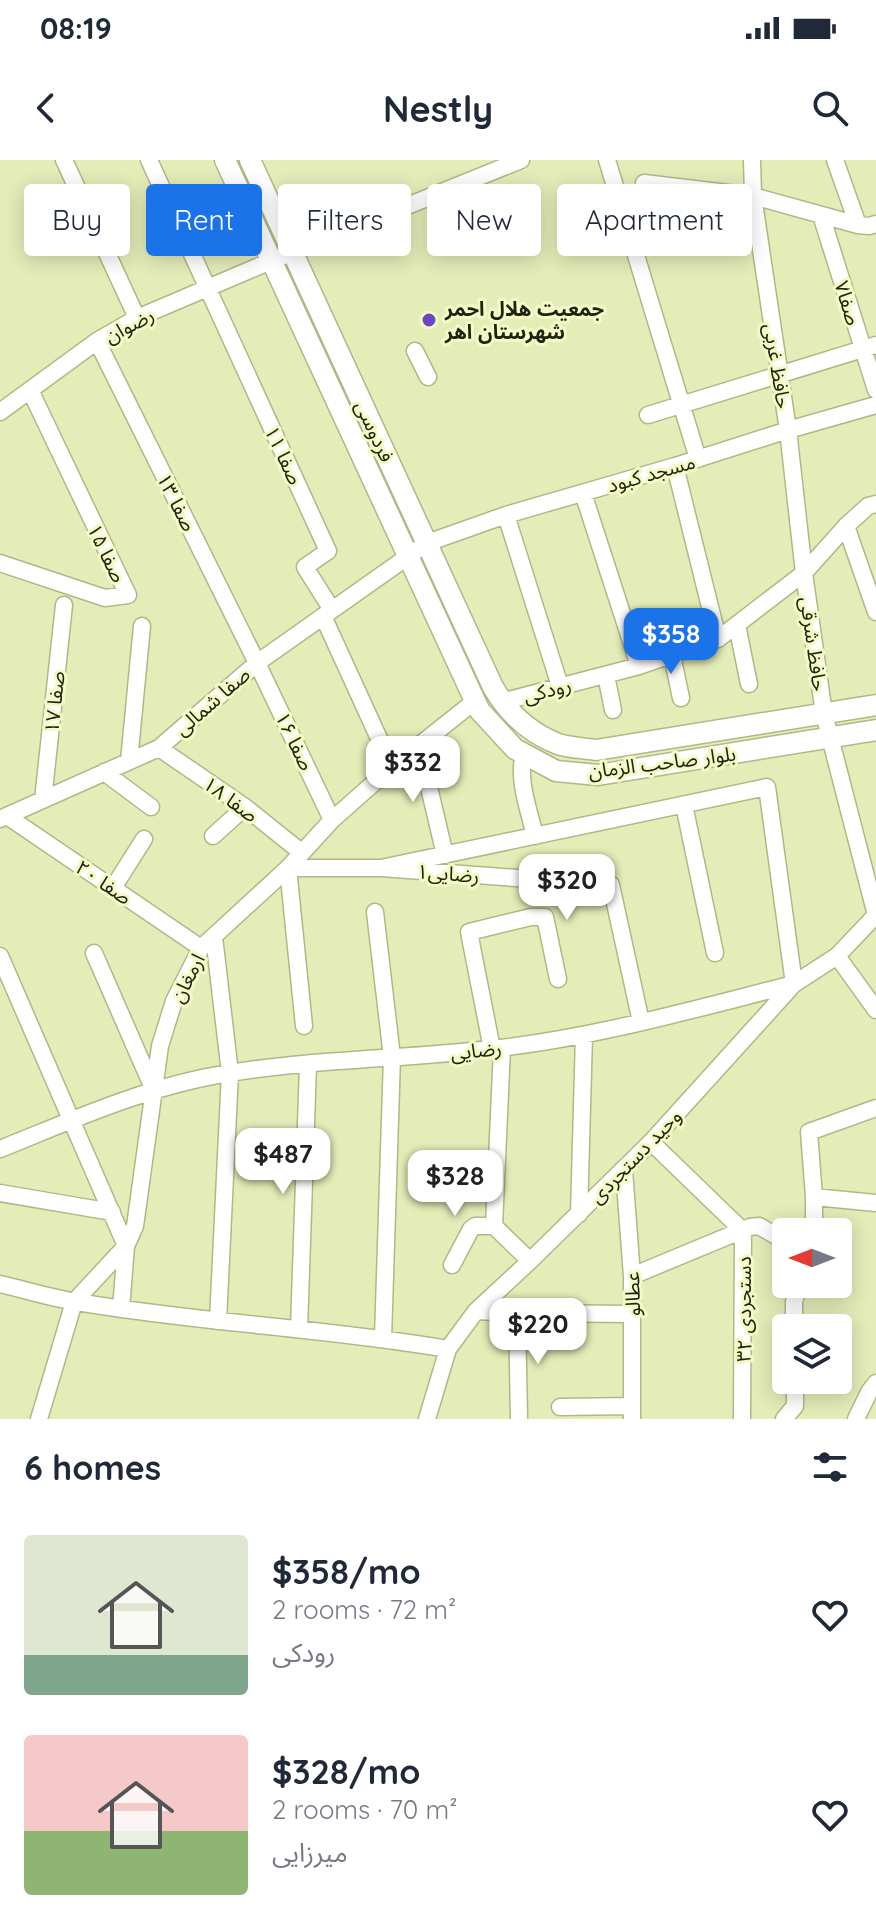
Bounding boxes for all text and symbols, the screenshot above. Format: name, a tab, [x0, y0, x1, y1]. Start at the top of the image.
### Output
text: 08:19	[40, 9, 112, 47]
icon: back	[24, 86, 68, 130]
text: Nestly	[383, 86, 493, 131]
icon: search	[808, 86, 852, 130]
chip: Buy	[24, 184, 130, 256]
chip: Rent	[146, 184, 262, 256]
chip: Filters	[278, 184, 411, 256]
chip: New	[427, 184, 541, 256]
chip: Apartment	[557, 184, 752, 256]
street label: صفا۷	[829, 278, 867, 328]
place label: جمعیت هلال احمر شهرستان اهر	[444, 296, 605, 344]
street label: رضوان	[100, 302, 158, 348]
marker: جمعیت هلال احمر شهرستان اهر	[420, 311, 438, 329]
street label: حافظ غربی	[759, 322, 797, 410]
street label: فردوسی	[350, 396, 400, 466]
street label: صفا ۱۱	[260, 422, 308, 488]
street label: مسجد کبود	[604, 449, 698, 497]
street label: صفا ۱۳	[152, 469, 202, 535]
street label: صفا ۱۵	[82, 520, 132, 586]
street label: حافظ شرقی	[795, 595, 833, 693]
pin: $358	[624, 608, 718, 676]
text: $358	[642, 617, 700, 650]
street label: صفا شمالی	[169, 661, 255, 741]
street label: صفا ۱۷	[38, 670, 70, 734]
street label: رودکی	[520, 672, 574, 708]
street label: صفا ۱۶	[270, 708, 320, 774]
pin: $332	[366, 736, 460, 804]
street label: بلوار صاحب الزمان	[587, 741, 737, 783]
text: $332	[384, 745, 442, 778]
street label: صفا ۱۸	[199, 771, 263, 827]
street label: صفا ۲۰	[71, 854, 137, 910]
pin: $320	[520, 854, 614, 922]
street label: رضایی۱	[416, 858, 480, 888]
text: $320	[537, 863, 597, 896]
street label: ارمغان	[164, 949, 210, 1007]
street label: رضایی	[449, 1035, 503, 1065]
street label: وحید دستجردی	[584, 1104, 686, 1208]
pin: $487	[236, 1128, 330, 1196]
text: $487	[253, 1137, 313, 1170]
pin: $328	[408, 1150, 502, 1218]
text: $328	[426, 1159, 484, 1192]
north arrow	[772, 1218, 852, 1298]
map controls	[772, 1218, 852, 1394]
street label: دستجردی ۳۲	[731, 1256, 756, 1362]
street label: عطالو	[619, 1271, 645, 1317]
pin: $220	[491, 1298, 585, 1366]
text: $220	[507, 1307, 569, 1340]
button: layers	[772, 1314, 852, 1394]
icon: filters	[808, 1445, 852, 1489]
text: 6 homes	[24, 1446, 161, 1489]
text: $358/mo	[272, 1550, 421, 1593]
icon: home	[88, 1567, 184, 1663]
text: 2 rooms · 72 m²	[272, 1593, 456, 1626]
icon: heart	[808, 1593, 852, 1637]
text: رودکی	[272, 1636, 335, 1669]
text: $328/mo	[272, 1750, 420, 1793]
icon: home	[88, 1767, 184, 1863]
text: 2 rooms · 70 m²	[272, 1793, 457, 1826]
icon: heart	[808, 1793, 852, 1837]
text: میرزایی	[272, 1836, 348, 1869]

